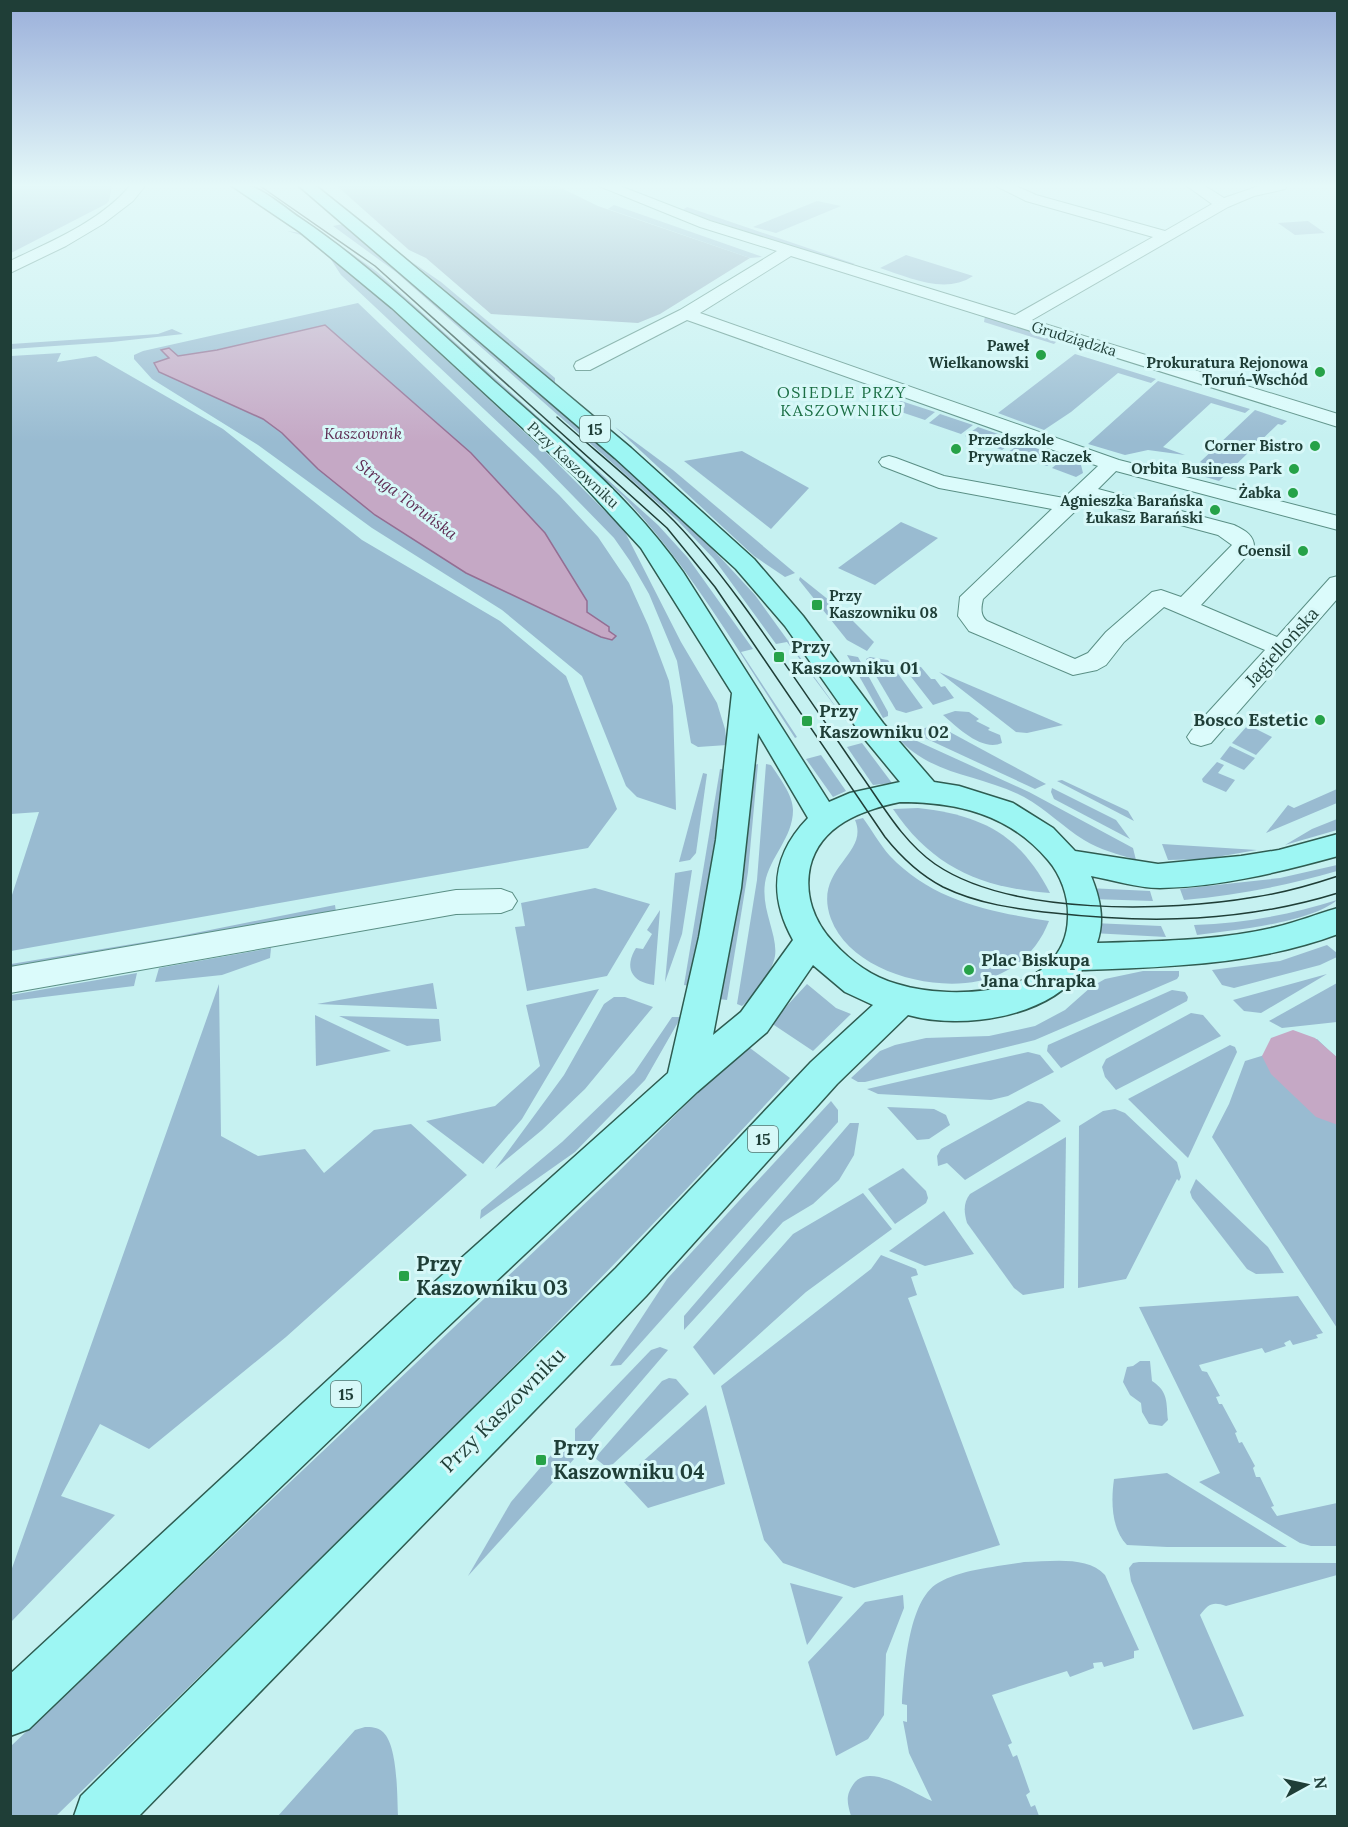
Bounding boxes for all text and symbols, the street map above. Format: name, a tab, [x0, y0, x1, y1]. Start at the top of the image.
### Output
street label: Grudziądzka	[1029, 317, 1119, 361]
place label: Paweł Wielkanowski	[929, 336, 1030, 372]
marker: Paweł Wielkanowski	[1034, 348, 1048, 362]
place label: Prokuratura Rejonowa Toruń-Wschód	[1146, 353, 1308, 389]
marker: Prokuratura Rejonowa Toruń-Wschód	[1313, 365, 1327, 379]
district label: OSIEDLE PRZY KASZOWNIKU	[777, 382, 907, 420]
road number: 15	[580, 416, 610, 442]
street label: Przy Kaszowniku	[524, 417, 623, 512]
water label: Kaszownik	[324, 423, 402, 443]
place label: Przedszkole Prywatne Raczek	[968, 430, 1092, 466]
place label: Corner Bistro	[1205, 436, 1304, 455]
marker: Corner Bistro	[1308, 439, 1322, 453]
marker: Przedszkole Prywatne Raczek	[949, 442, 963, 456]
water label: Struga Toruńska	[353, 455, 462, 544]
place label: Orbita Business Park	[1131, 459, 1282, 478]
marker: Orbita Business Park	[1287, 462, 1301, 476]
place label: Żabka	[1239, 483, 1281, 502]
marker: Żabka	[1286, 486, 1300, 500]
place label: Agnieszka Barańska Łukasz Barański	[1060, 491, 1203, 527]
marker: Agnieszka Barańska Łukasz Barański	[1208, 503, 1222, 517]
place label: Coensil	[1238, 541, 1291, 560]
marker: Coensil	[1296, 544, 1310, 558]
place label: Przy Kaszowniku 08	[829, 586, 938, 622]
marker: Przy Kaszowniku 08	[810, 598, 824, 612]
street label: Jagiellońska	[1239, 602, 1323, 692]
place label: Przy Kaszowniku 01	[791, 635, 918, 679]
marker: Przy Kaszowniku 01	[772, 650, 786, 664]
place label: Przy Kaszowniku 02	[819, 699, 949, 743]
place label: Bosco Estetic	[1193, 708, 1309, 731]
marker: Bosco Estetic	[1313, 713, 1327, 727]
marker: Przy Kaszowniku 02	[800, 714, 814, 728]
place label: Plac Biskupa Jana Chrapka	[981, 948, 1097, 992]
marker: Plac Biskupa Jana Chrapka	[962, 963, 976, 977]
road number: 15	[748, 1126, 778, 1152]
place label: Przy Kaszowniku 03	[416, 1250, 568, 1301]
marker: Przy Kaszowniku 03	[397, 1269, 411, 1283]
street label: Przy Kaszowniku	[434, 1341, 571, 1478]
road number: 15	[331, 1381, 361, 1407]
place label: Przy Kaszowniku 04	[553, 1434, 705, 1485]
marker: Przy Kaszowniku 04	[534, 1453, 548, 1467]
north arrow	[1276, 1755, 1336, 1815]
text: N	[1310, 1775, 1332, 1790]

